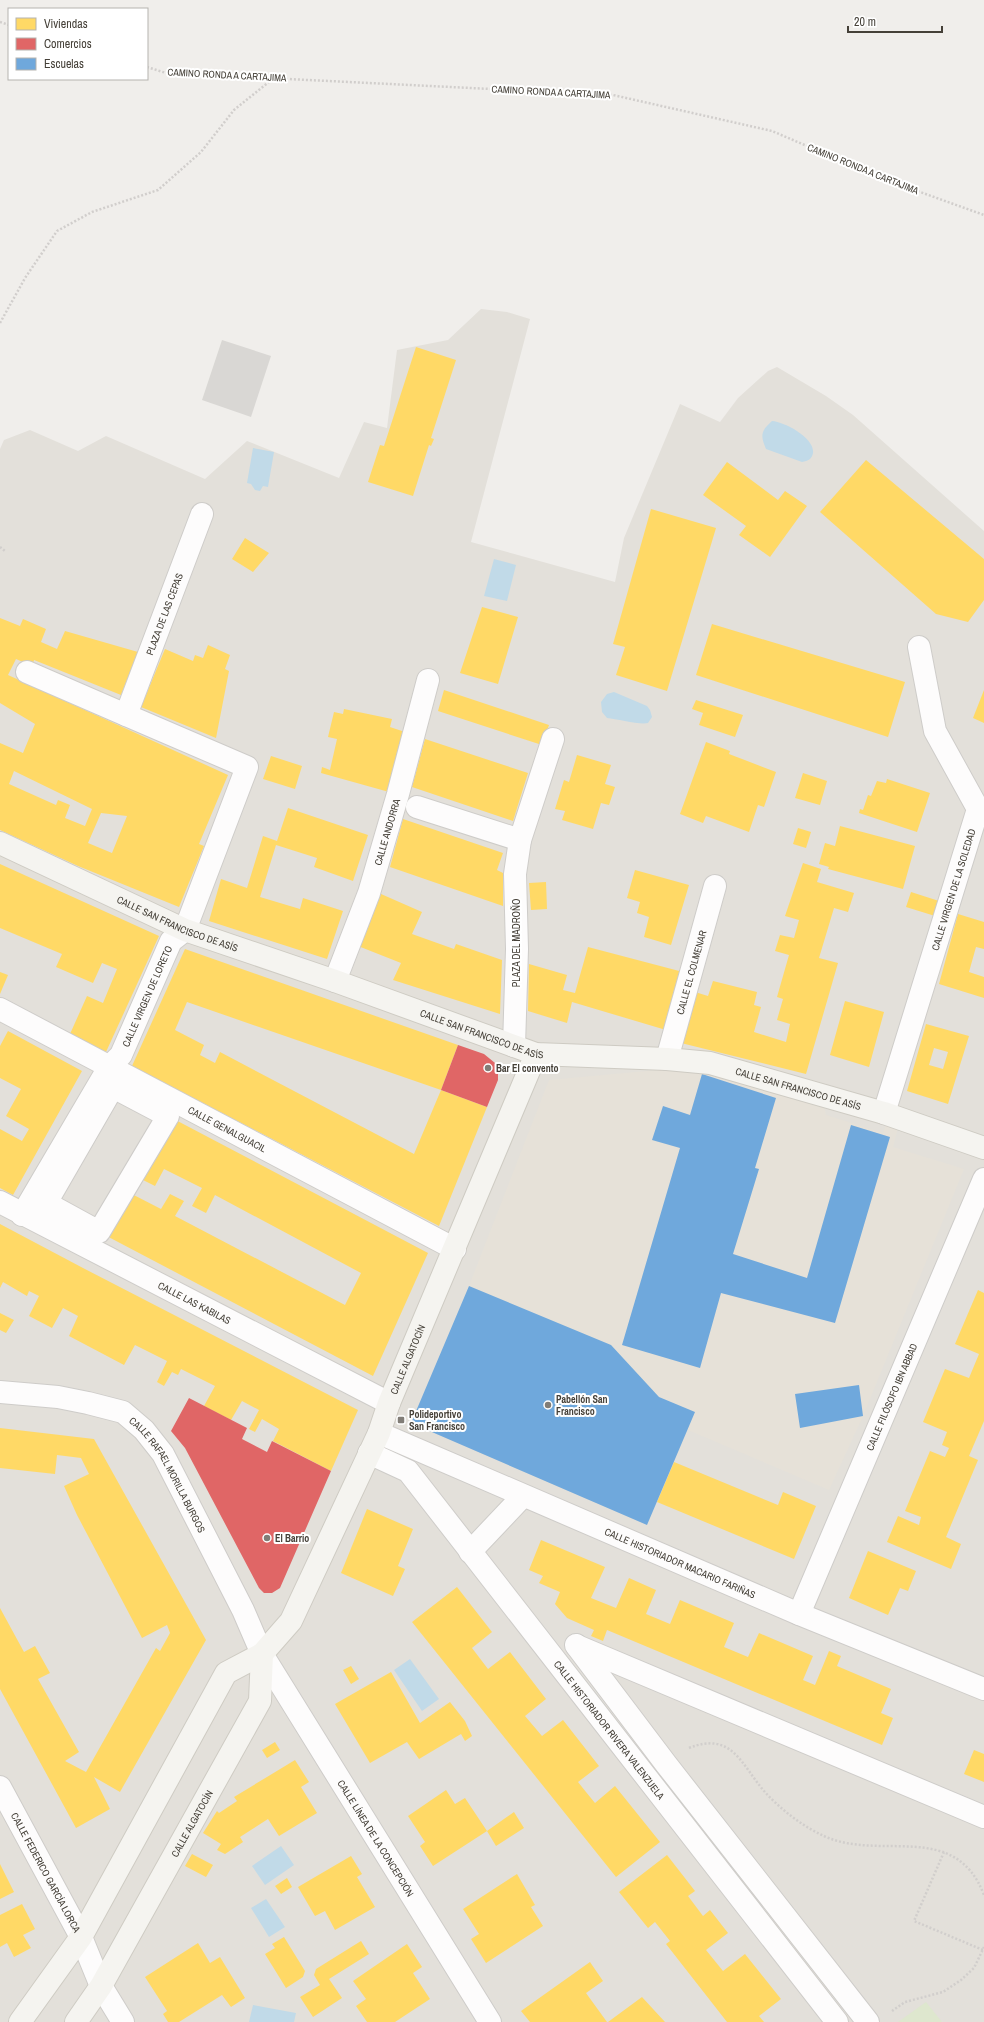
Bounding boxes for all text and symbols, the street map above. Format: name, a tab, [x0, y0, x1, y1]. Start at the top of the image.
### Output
legend	[8, 8, 148, 80]
scale bar	[848, 8, 942, 34]
text: 20 m	[854, 14, 876, 30]
text: Viviendas	[44, 16, 88, 32]
text: Comercios	[44, 36, 92, 52]
text: Escuelas	[44, 56, 84, 72]
street label: CAMINO RONDA A CARTAJIMA	[167, 65, 287, 85]
street label: CAMINO RONDA A CARTAJIMA	[491, 82, 611, 102]
street label: CAMINO RONDA A CARTAJIMA	[805, 141, 921, 198]
street label: PLAZA DE LAS CEPAS	[143, 571, 186, 657]
street label: CALLE ANDORRA	[371, 797, 403, 867]
street label: CALLE VIRGEN DE LA SOLEDAD	[928, 827, 978, 952]
street label: CALLE SAN FRANCISCO DE ASÍS	[115, 892, 240, 954]
street label: PLAZA DEL MADROÑO	[510, 899, 523, 987]
street label: CALLE EL COLMENAR	[673, 929, 709, 1016]
street label: CALLE VIRGEN DE LORETO	[119, 943, 175, 1049]
street label: CALLE SAN FRANCISCO DE ASÍS	[418, 1006, 544, 1061]
place label: Bar El convento	[496, 1062, 558, 1075]
marker: Bar El convento	[483, 1063, 493, 1073]
street label: CALLE SAN FRANCISCO DE ASÍS	[734, 1064, 863, 1113]
street label: CALLE GENALGUACIL	[186, 1103, 269, 1155]
street label: CALLE LAS KABILAS	[156, 1278, 234, 1327]
street label: CALLE ALGATOCÍN	[387, 1322, 428, 1396]
street label: CALLE FILÓSOFO IBN ABBAD	[863, 1341, 920, 1453]
place label: Pabellón San Francisco	[556, 1393, 608, 1418]
marker: Pabellón San Francisco	[543, 1400, 553, 1410]
place label: Polideportivo San Francisco	[409, 1408, 465, 1433]
street label: CALLE RAFAEL MORILLA BURGOS	[127, 1414, 209, 1535]
marker: Polideportivo San Francisco	[396, 1415, 406, 1425]
street label: CALLE HISTORIADOR MACARIO FARIÑAS	[603, 1525, 758, 1601]
place label: El Barrio	[275, 1532, 309, 1545]
marker: El Barrio	[262, 1533, 272, 1543]
street label: CALLE HISTORIADOR RIVERA VALENZUELA	[551, 1658, 668, 1802]
street label: CALLE LÍNEA DE LA CONCEPCIÓN	[335, 1777, 417, 1899]
street label: CALLE ALGATOCÍN	[168, 1788, 216, 1859]
street label: CALLE FEDERICO GARCÍA LORCA	[8, 1810, 84, 1935]

